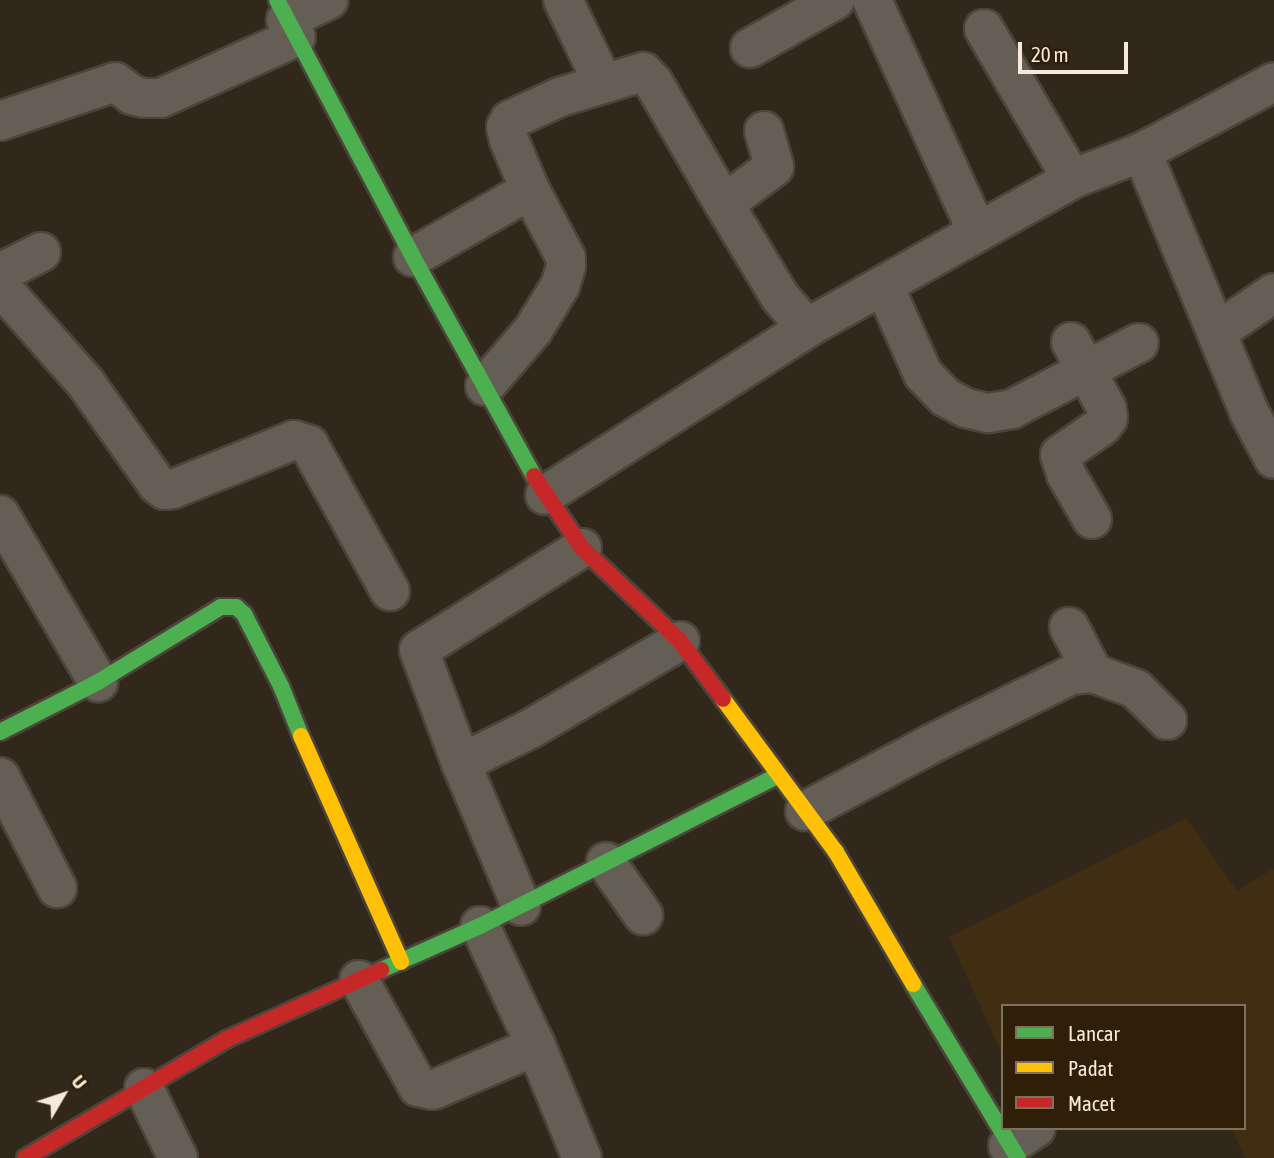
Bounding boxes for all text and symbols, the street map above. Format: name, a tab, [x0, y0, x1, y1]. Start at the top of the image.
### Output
scale bar	[1022, 28, 1132, 72]
text: 20 m	[1031, 42, 1069, 66]
legend	[1001, 1004, 1246, 1130]
text: Lancar	[1068, 1021, 1120, 1045]
text: Padat	[1068, 1056, 1113, 1080]
north arrow	[28, 1060, 98, 1130]
text: U	[67, 1071, 91, 1093]
text: Macet	[1068, 1091, 1115, 1115]

